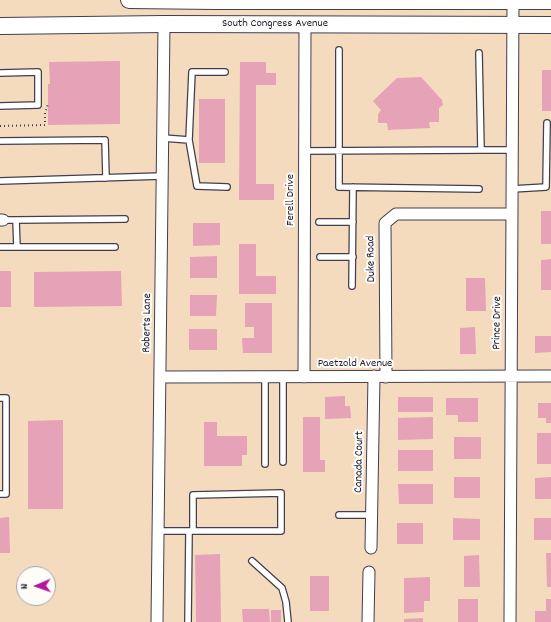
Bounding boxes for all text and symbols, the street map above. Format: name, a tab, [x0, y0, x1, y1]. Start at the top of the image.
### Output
street label: South Congress Avenue	[222, 17, 328, 31]
street label: Ferell Drive	[284, 174, 298, 226]
street label: Duke Road	[364, 236, 380, 282]
street label: Roberts Lane	[140, 293, 156, 353]
street label: Prince Drive	[490, 296, 506, 350]
street label: Paetzold Avenue	[318, 357, 392, 371]
street label: Canada Court	[352, 431, 368, 493]
north arrow	[16, 566, 56, 606]
text: N	[17, 583, 33, 589]

